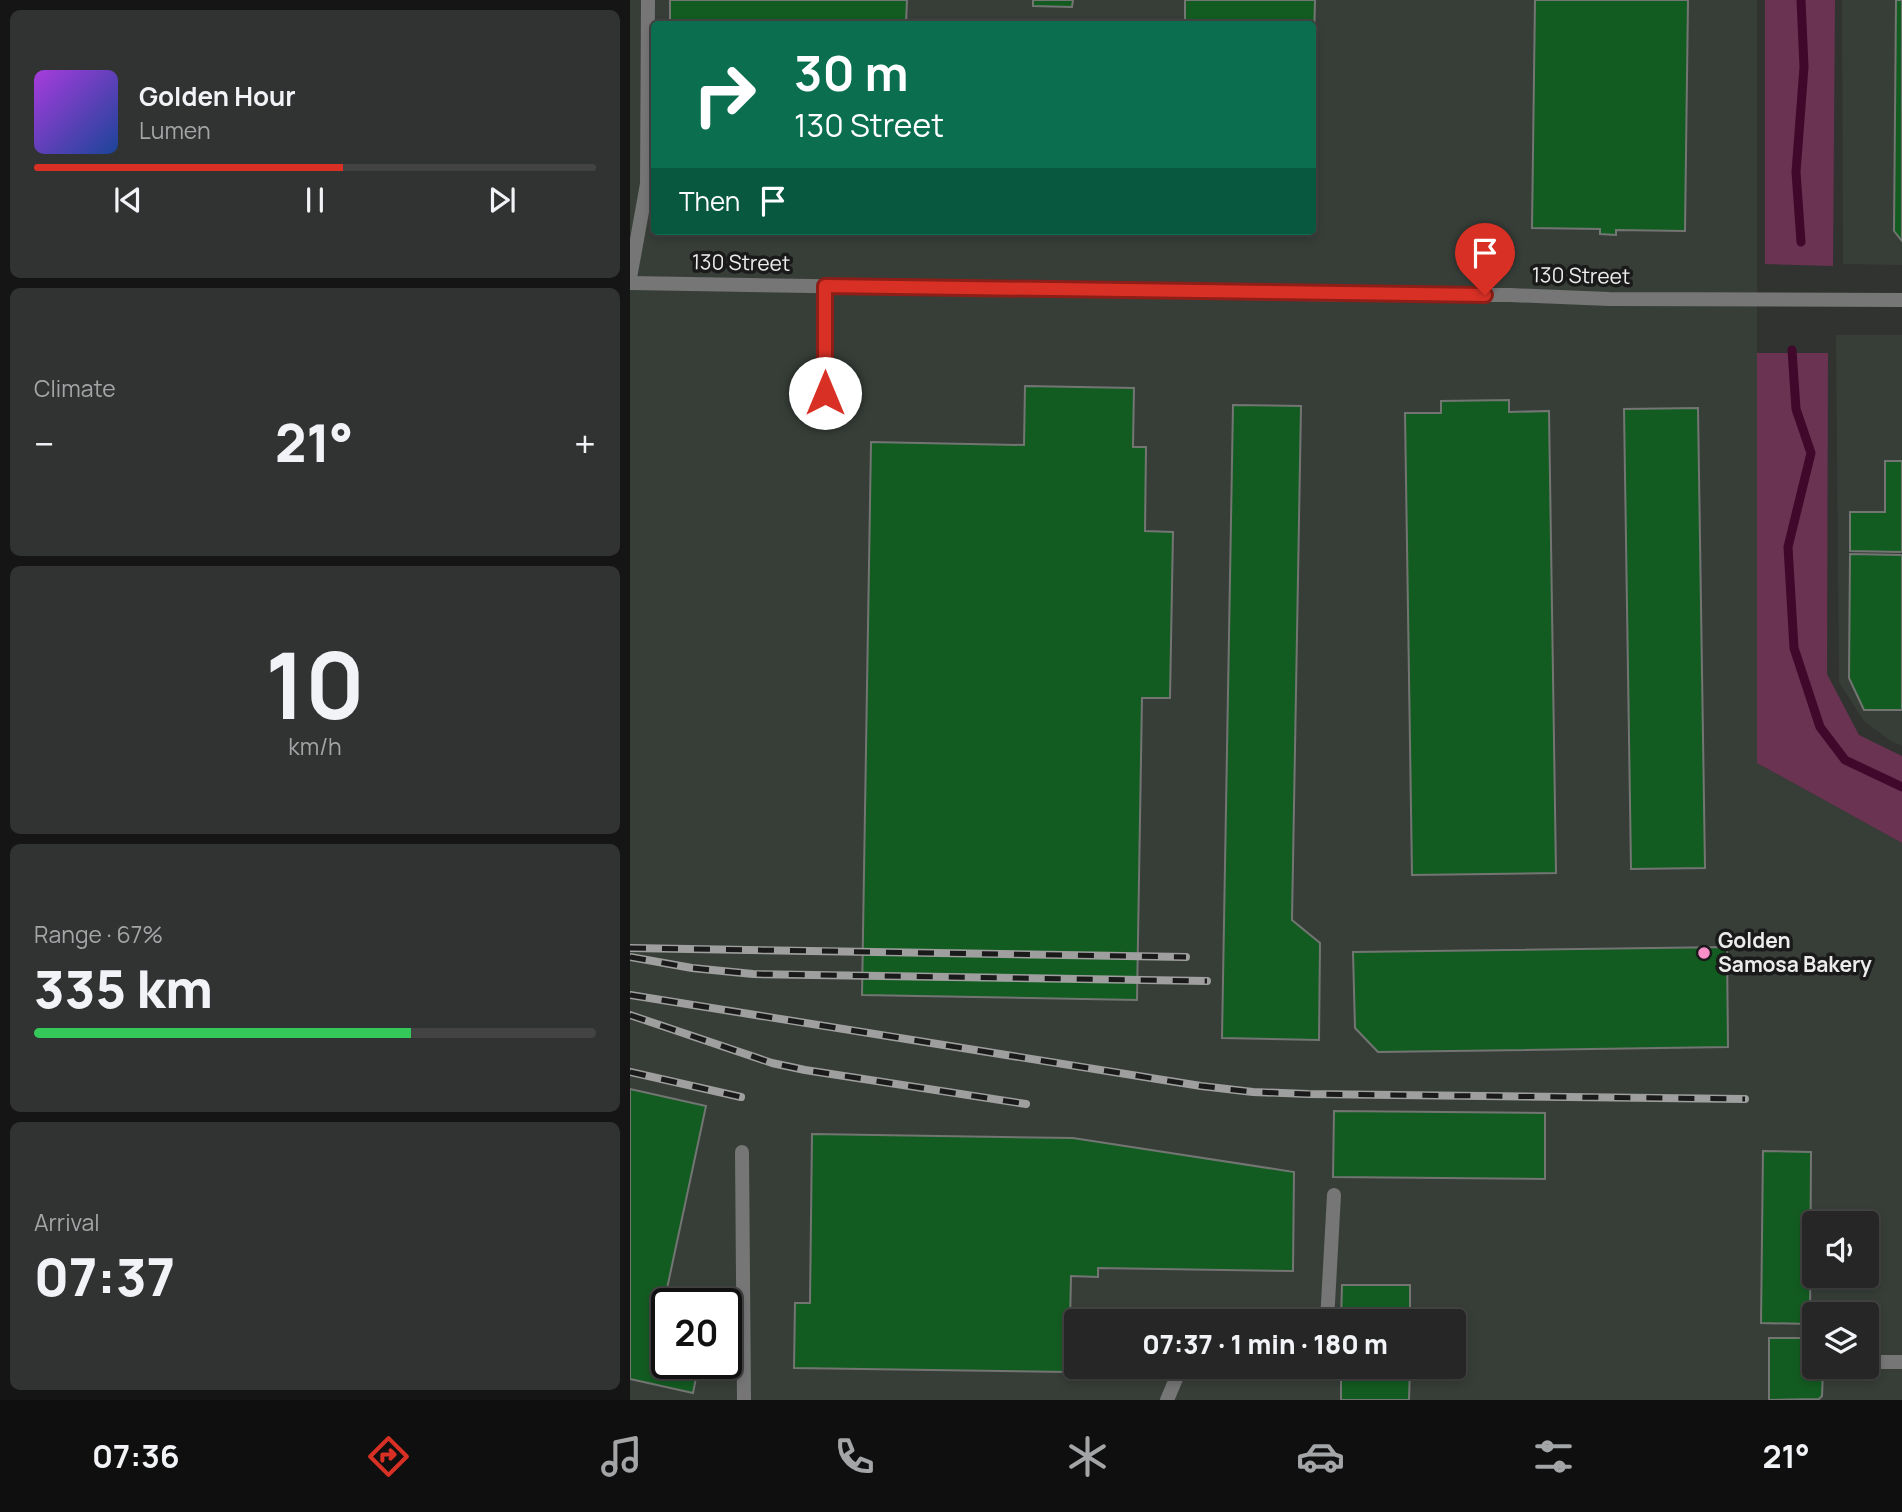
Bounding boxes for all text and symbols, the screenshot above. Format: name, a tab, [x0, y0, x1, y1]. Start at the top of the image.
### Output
text: 30 m	[794, 39, 909, 106]
icon: right	[679, 49, 770, 140]
text: Golden Hour	[139, 78, 296, 114]
text: 130 Street	[794, 103, 944, 147]
text: Lumen	[139, 114, 211, 146]
icon: previous	[109, 181, 147, 219]
icon: pause	[296, 181, 334, 219]
icon: next	[483, 181, 521, 219]
icon: arrive	[754, 182, 792, 220]
text: Then	[679, 183, 740, 219]
pin	[1455, 223, 1515, 295]
icon: arrive	[1466, 234, 1504, 272]
street label: 130 Street	[692, 247, 791, 277]
street label: 130 Street	[1532, 260, 1631, 290]
position arrow	[788, 356, 862, 430]
text: Climate	[34, 372, 116, 404]
text: 21°	[275, 407, 354, 478]
text: −	[34, 417, 55, 469]
text: +	[574, 417, 596, 469]
text: 10	[265, 622, 365, 746]
text: km/h	[288, 730, 342, 762]
text: Range · 67%	[34, 918, 163, 950]
place label: Golden Samosa Bakery	[1718, 926, 1872, 978]
marker: Golden Samosa Bakery	[1696, 945, 1712, 961]
text: 335 km	[34, 953, 213, 1024]
text: Arrival	[34, 1206, 100, 1238]
map controls	[1802, 1211, 1879, 1379]
button: sound	[1802, 1211, 1879, 1288]
text: 07:37	[34, 1241, 175, 1312]
speed limit sign: 20	[651, 1288, 742, 1379]
button: layers	[1802, 1302, 1879, 1379]
text: 07:37 · 1 min · 180 m	[1142, 1326, 1388, 1362]
icon: directions	[364, 1432, 413, 1481]
icon: music	[597, 1432, 646, 1481]
icon: phone	[830, 1432, 879, 1481]
icon: climate	[1063, 1432, 1112, 1481]
icon: car	[1296, 1432, 1345, 1481]
icon: filters	[1529, 1432, 1578, 1481]
text: 07:36	[92, 1434, 180, 1478]
text: 21°	[1762, 1434, 1810, 1478]

